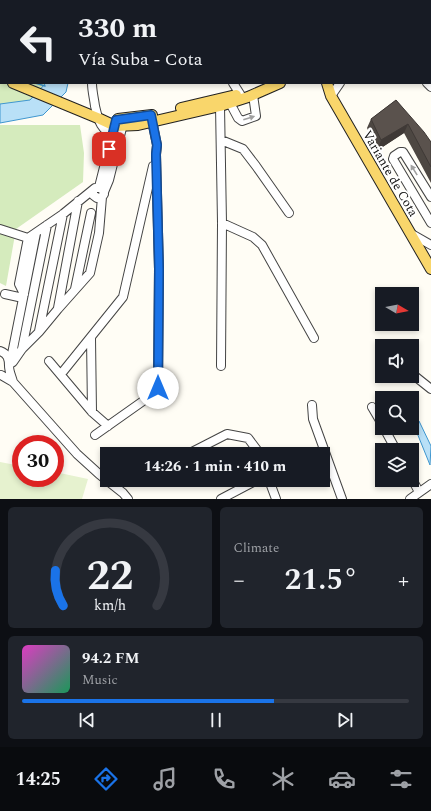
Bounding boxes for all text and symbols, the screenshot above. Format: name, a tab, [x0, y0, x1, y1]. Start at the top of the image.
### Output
text: 330 m	[78, 7, 157, 50]
icon: left	[12, 16, 64, 68]
text: Vía Suba - Cota	[78, 46, 203, 73]
one-way arrow	[243, 115, 255, 121]
street label: Variante de Cota	[357, 127, 423, 221]
pin	[92, 132, 126, 166]
icon: arrive	[98, 138, 120, 160]
one-way arrow	[411, 164, 418, 176]
north arrow	[375, 287, 419, 331]
map controls	[375, 287, 419, 487]
button: sound	[375, 339, 419, 383]
position arrow	[137, 367, 179, 409]
button: search	[375, 391, 419, 435]
speed limit sign: 30	[12, 435, 64, 487]
button: layers	[375, 443, 419, 487]
text: 14:26 · 1 min · 410 m	[144, 455, 286, 478]
text: Climate	[234, 538, 279, 558]
text: 22	[86, 544, 133, 607]
text: 21.5°	[284, 557, 358, 603]
text: −	[234, 564, 245, 597]
text: +	[398, 564, 409, 597]
text: km/h	[94, 594, 126, 616]
text: 94.2 FM	[82, 647, 139, 670]
text: Music	[82, 670, 118, 690]
icon: previous	[76, 709, 98, 731]
icon: pause	[205, 709, 227, 731]
icon: next	[334, 709, 356, 731]
icon: directions	[92, 765, 120, 793]
icon: music	[151, 765, 179, 793]
icon: phone	[210, 765, 238, 793]
icon: climate	[269, 765, 297, 793]
icon: car	[328, 765, 356, 793]
icon: filters	[387, 765, 415, 793]
text: 14:25	[16, 766, 61, 793]

